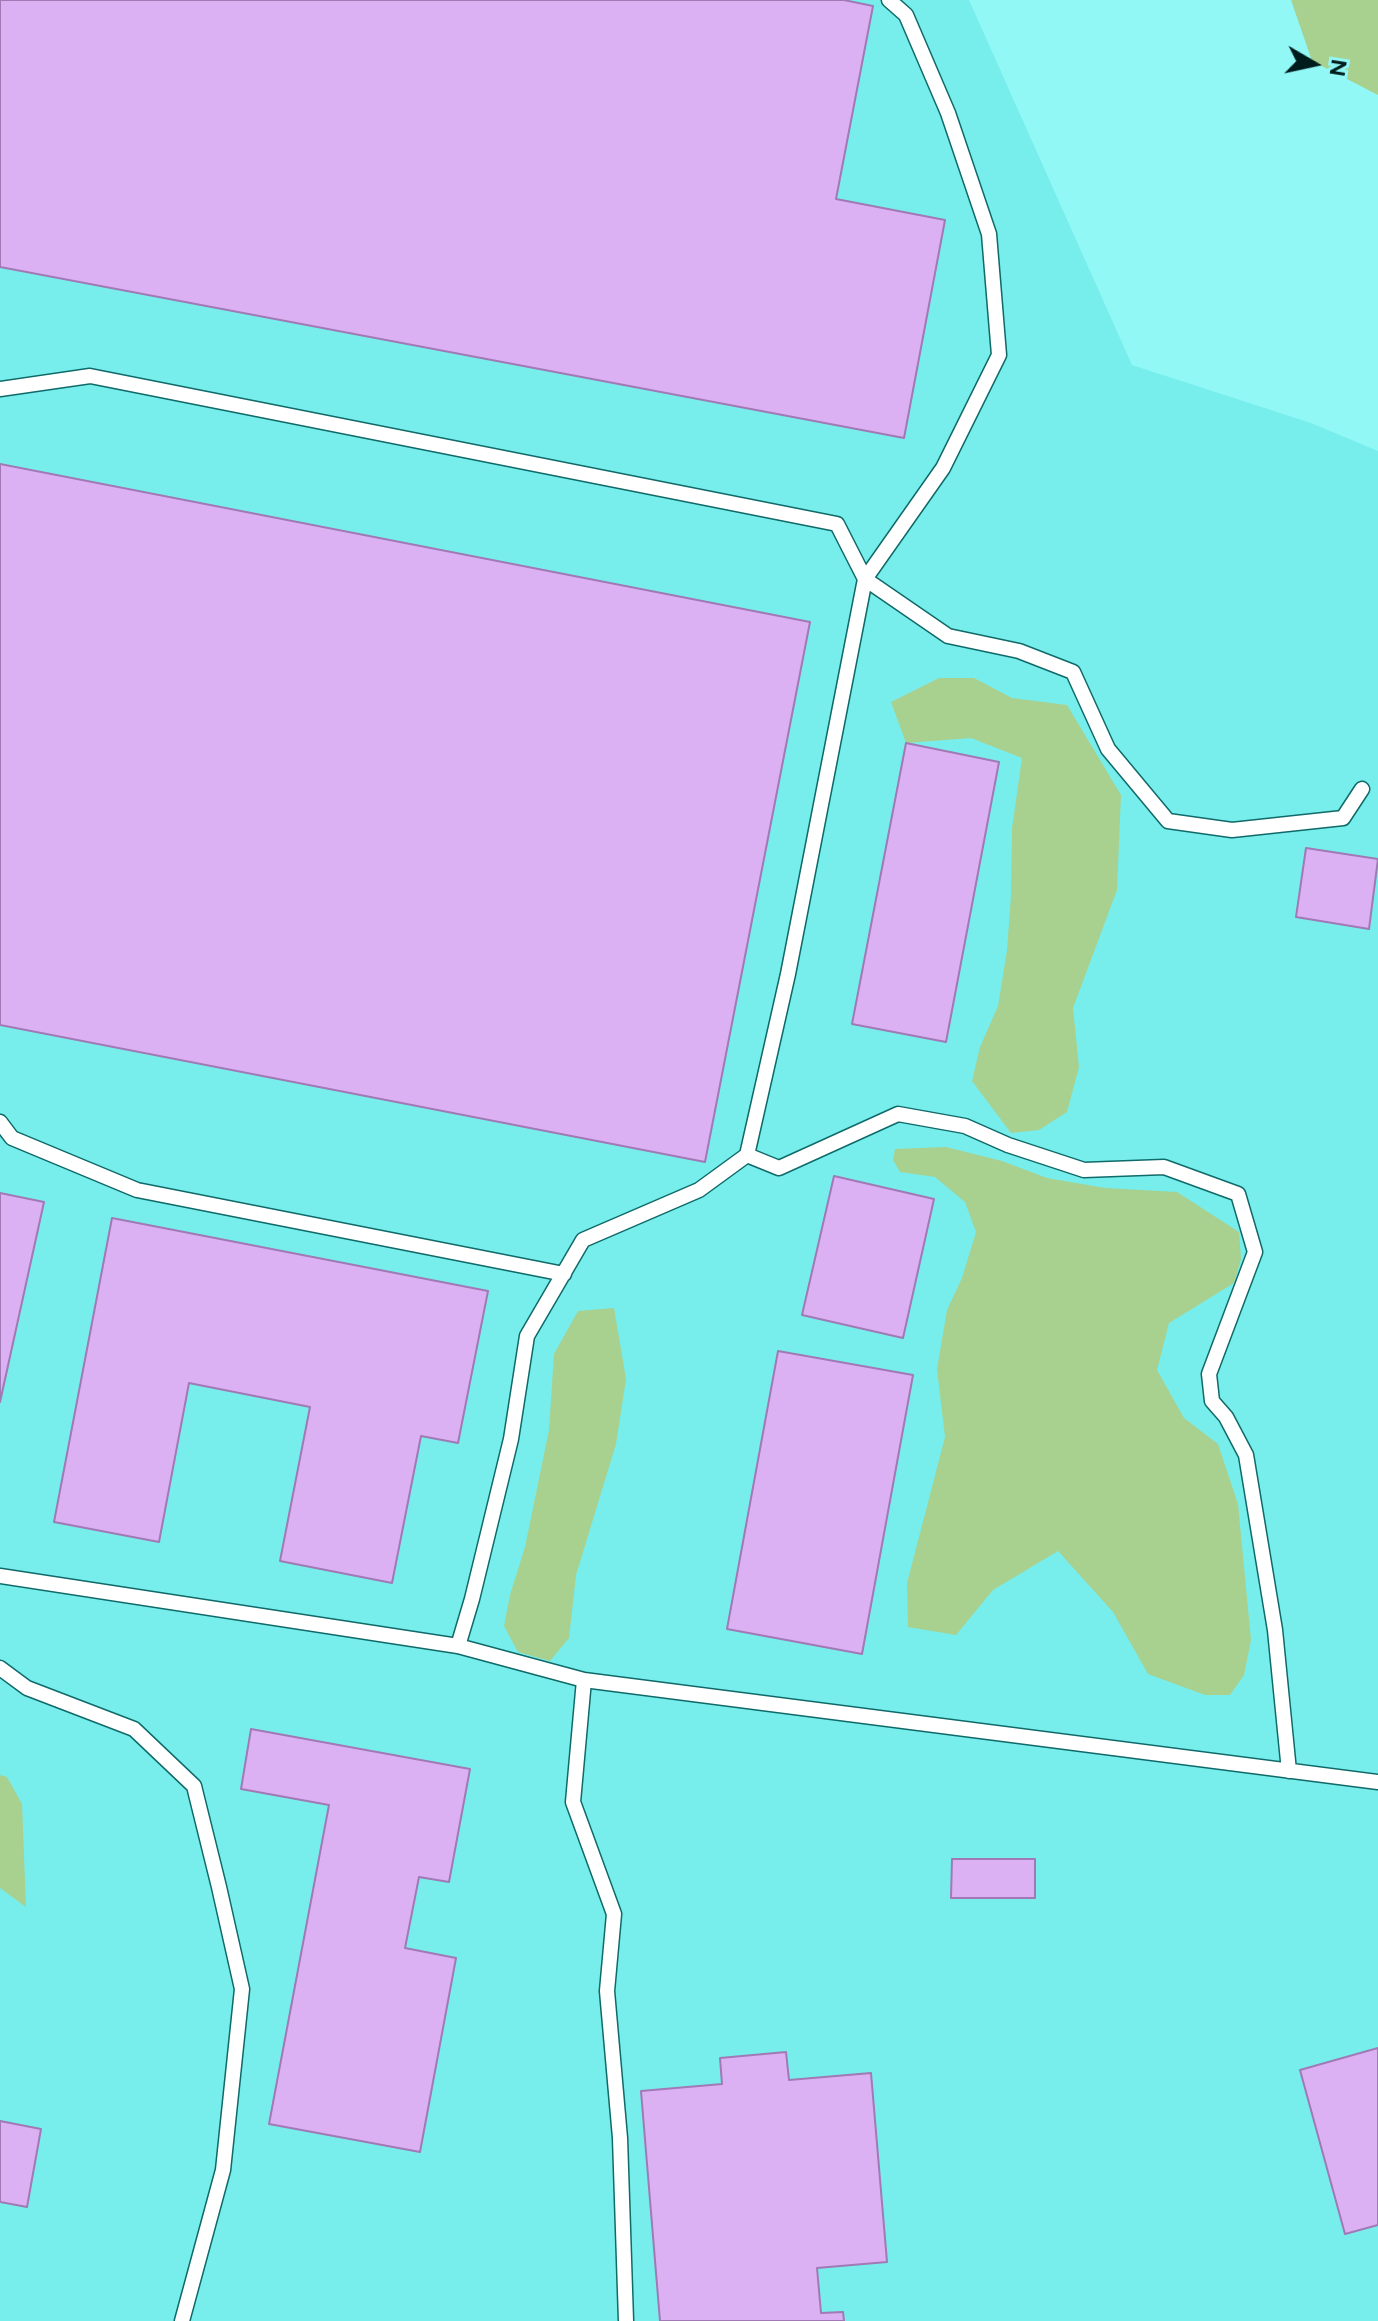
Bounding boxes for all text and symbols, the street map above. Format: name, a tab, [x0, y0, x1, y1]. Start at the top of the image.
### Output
north arrow	[1274, 24, 1354, 104]
text: N	[1324, 57, 1353, 78]

